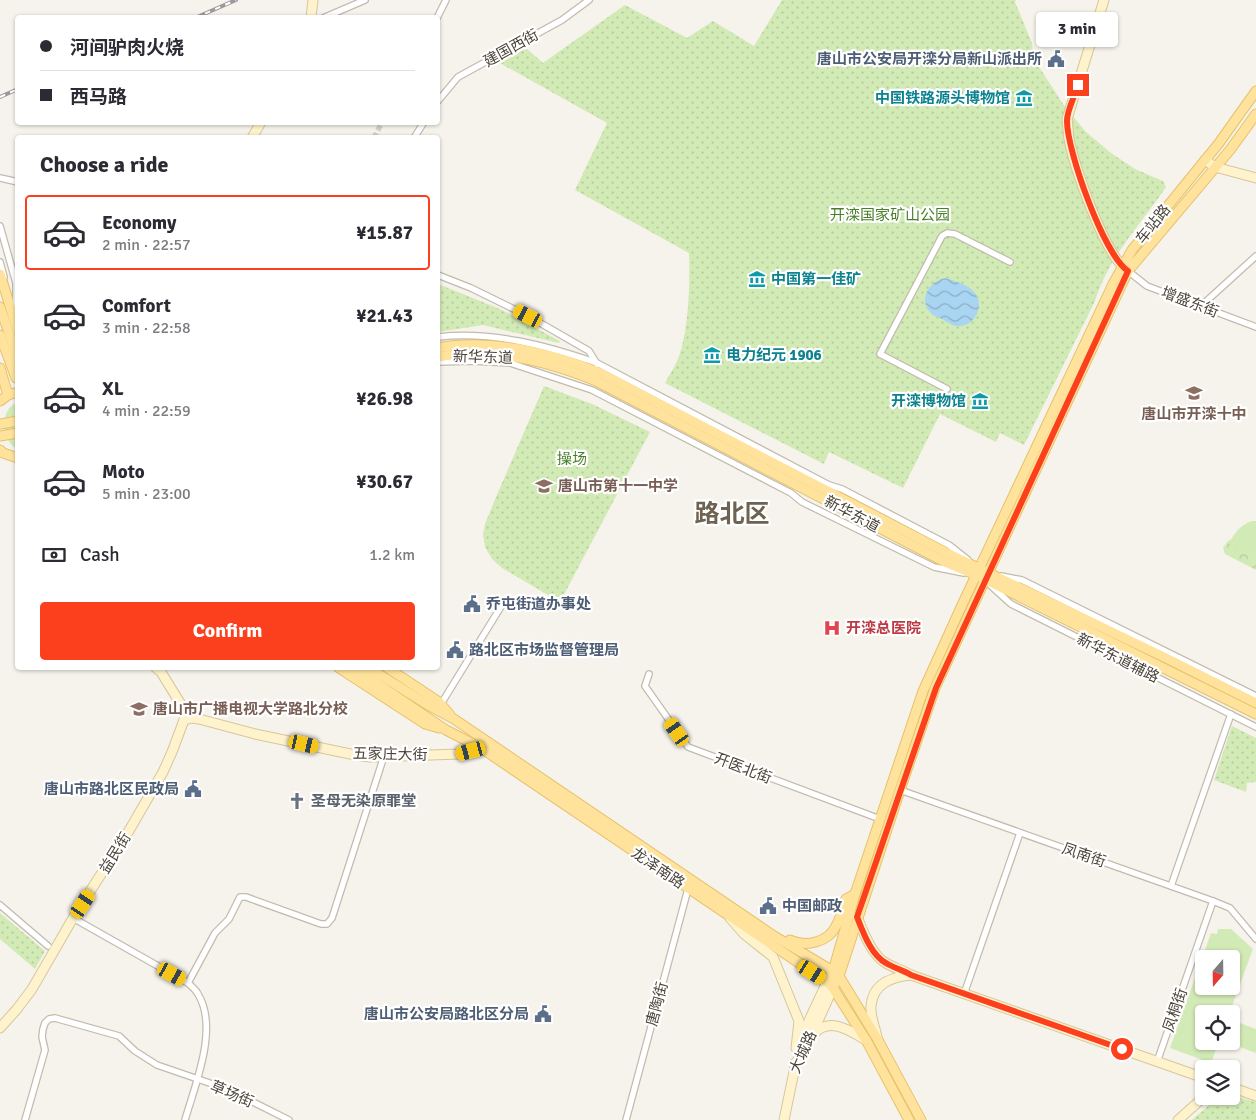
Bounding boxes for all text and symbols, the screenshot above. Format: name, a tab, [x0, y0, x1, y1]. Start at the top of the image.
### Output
callout: 3 min	[1037, 12, 1119, 48]
text: 3 min	[1058, 19, 1096, 39]
street label: 建国西街	[480, 26, 542, 70]
text: 河间驴肉火烧	[70, 36, 184, 60]
public building icon: 唐山市公安局开滦分局新山派出所	[1046, 49, 1066, 69]
place label: 唐山市公安局开滦分局新山派出所	[817, 50, 1042, 68]
route end	[1067, 74, 1089, 96]
text: 西马路	[70, 85, 127, 109]
museum icon: 中国铁路源头博物馆	[1014, 88, 1034, 108]
place label: 中国铁路源头博物馆	[875, 89, 1010, 107]
text: Choose a ride	[40, 151, 168, 178]
street label: 车站路	[1132, 201, 1174, 247]
park label: 开滦国家矿山公园	[830, 206, 950, 224]
icon: car	[42, 210, 87, 255]
text: Economy	[102, 211, 176, 235]
text: ¥15.87	[356, 221, 413, 245]
text: 2 min · 22:57	[102, 235, 191, 255]
museum icon: 中国第一佳矿	[747, 269, 767, 289]
place label: 中国第一佳矿	[771, 270, 861, 288]
street label: 增盛东街	[1159, 283, 1221, 321]
icon: car	[42, 293, 87, 338]
text: Comfort	[102, 294, 171, 318]
car	[511, 303, 544, 329]
text: ¥21.43	[356, 304, 413, 328]
text: 3 min · 22:58	[102, 318, 191, 338]
museum icon: 电力纪元 1906	[702, 345, 722, 365]
place label: 电力纪元 1906	[726, 346, 822, 364]
street label: 新华东道	[453, 347, 513, 367]
icon: car	[42, 376, 87, 421]
text: XL	[102, 377, 124, 401]
school or university icon: 唐山市开滦十中	[1184, 383, 1204, 403]
text: ¥26.98	[356, 387, 413, 411]
museum icon: 开滦博物馆	[970, 391, 990, 411]
place label: 开滦博物馆	[891, 392, 966, 410]
text: 4 min · 22:59	[102, 401, 191, 421]
place label: 唐山市开滦十中	[1141, 405, 1247, 423]
park label: 操场	[557, 450, 587, 468]
icon: car	[42, 459, 87, 504]
text: Moto	[102, 460, 145, 484]
text: ¥30.67	[356, 470, 413, 494]
school or university icon: 唐山市第十一中学	[534, 476, 554, 496]
place label: 唐山市第十一中学	[558, 477, 678, 495]
text: 5 min · 23:00	[102, 484, 191, 504]
street label: 新华东道	[821, 492, 883, 536]
district label: 路北区	[694, 498, 770, 529]
icon: cash	[40, 541, 68, 569]
text: Cash	[80, 543, 120, 567]
text: 1.2 km	[369, 545, 415, 565]
public building icon: 乔屯街道办事处	[462, 594, 482, 614]
place label: 乔屯街道办事处	[486, 595, 591, 613]
button: Confirm	[40, 602, 415, 660]
hospital icon: 开滦总医院	[822, 618, 842, 638]
place label: 开滦总医院	[846, 619, 921, 637]
street label: 新华东道辅路	[1074, 630, 1162, 686]
public building icon: 路北区市场监督管理局	[445, 640, 465, 660]
place label: 路北区市场监督管理局	[469, 641, 619, 659]
school or university icon: 唐山市广播电视大学路北分校	[129, 699, 149, 719]
place label: 唐山市广播电视大学路北分校	[153, 700, 348, 718]
car	[662, 715, 691, 749]
car	[287, 733, 320, 755]
car	[454, 740, 487, 762]
street label: 五家庄大街	[352, 744, 428, 764]
street label: 开医北街	[712, 749, 774, 787]
public building icon: 唐山市路北区民政局	[183, 779, 203, 799]
place label: 唐山市路北区民政局	[44, 780, 179, 798]
church icon: 圣母无染原罪堂	[287, 791, 307, 811]
place label: 圣母无染原罪堂	[311, 792, 416, 810]
street label: 益民街	[95, 829, 135, 877]
street label: 凤南街	[1060, 839, 1108, 871]
street label: 龙泽南路	[628, 844, 688, 892]
car	[68, 887, 97, 921]
public building icon: 中国邮政	[758, 896, 778, 916]
place label: 中国邮政	[782, 897, 842, 915]
north arrow	[1195, 950, 1240, 995]
map controls	[1195, 950, 1240, 1105]
car	[795, 958, 828, 986]
car	[155, 960, 188, 988]
street label: 唐陶街	[642, 980, 672, 1028]
street label: 凤桐街	[1159, 986, 1191, 1034]
public building icon: 唐山市公安局路北区分局	[533, 1004, 553, 1024]
place label: 唐山市公安局路北区分局	[364, 1005, 529, 1023]
button: locate	[1195, 1005, 1240, 1050]
street label: 大城路	[786, 1028, 820, 1076]
route start	[1111, 1038, 1133, 1060]
button: layers	[1195, 1060, 1240, 1105]
street label: 草场街	[208, 1077, 256, 1111]

